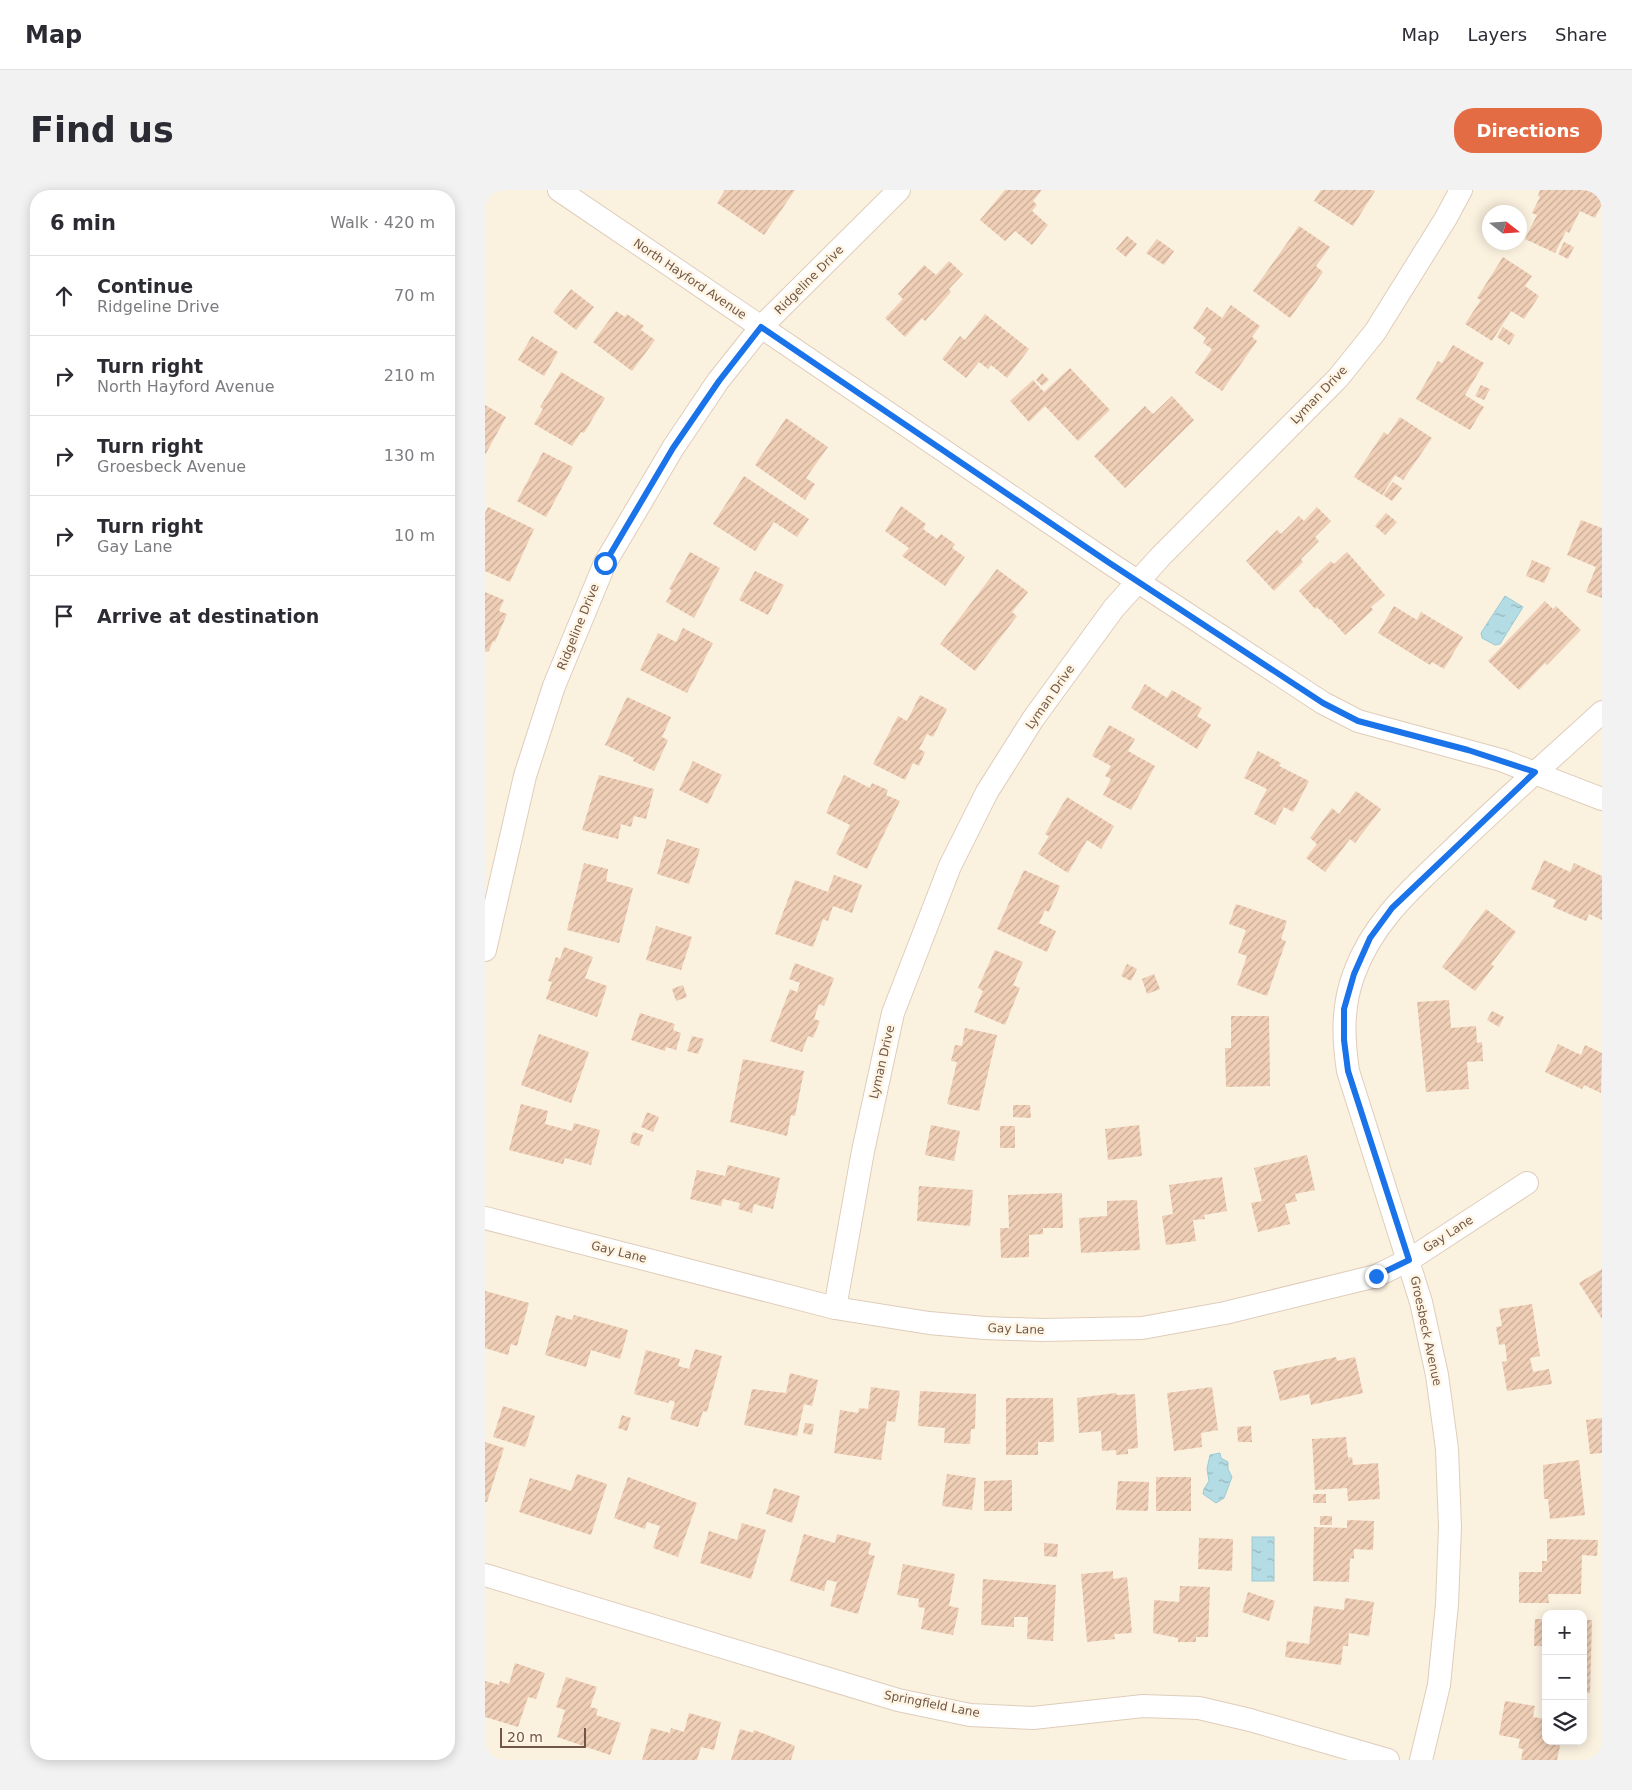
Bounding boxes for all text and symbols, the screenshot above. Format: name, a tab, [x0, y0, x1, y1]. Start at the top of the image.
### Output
text: Map	[25, 21, 82, 49]
text: Map	[1401, 24, 1439, 45]
text: Layers	[1467, 24, 1527, 45]
text: Share	[1555, 24, 1607, 45]
button: Directions	[1454, 108, 1602, 153]
text: Find us	[30, 110, 174, 150]
north arrow	[1482, 205, 1527, 250]
text: 6 min	[50, 211, 116, 235]
text: Walk · 420 m	[330, 213, 435, 232]
street label: North Hayford Avenue	[631, 236, 749, 322]
street label: Ridgeline Drive	[772, 243, 846, 317]
text: Continue	[97, 275, 193, 297]
icon: ahead	[50, 282, 78, 310]
text: 70 m	[394, 286, 435, 305]
text: Ridgeline Drive	[97, 297, 219, 316]
text: Turn right	[97, 355, 203, 377]
icon: right	[50, 362, 78, 390]
street label: Lyman Drive	[1288, 363, 1350, 427]
text: 210 m	[384, 366, 435, 385]
text: North Hayford Avenue	[97, 377, 275, 396]
text: Turn right	[97, 435, 203, 457]
icon: right	[50, 442, 78, 470]
text: 130 m	[384, 446, 435, 465]
text: Groesbeck Avenue	[97, 457, 246, 476]
text: Turn right	[97, 515, 203, 537]
icon: right	[50, 522, 78, 550]
text: 10 m	[394, 526, 435, 545]
text: Gay Lane	[97, 537, 172, 556]
route start	[594, 552, 617, 575]
street label: Ridgeline Drive	[554, 582, 602, 672]
icon: arrive	[50, 602, 78, 630]
text: Arrive at destination	[97, 605, 319, 627]
street label: Lyman Drive	[1023, 662, 1077, 732]
street label: Lyman Drive	[867, 1024, 897, 1100]
street label: Gay Lane	[1420, 1213, 1476, 1255]
street label: Gay Lane	[590, 1238, 648, 1266]
route end	[1365, 1265, 1388, 1288]
street label: Groesbeck Avenue	[1408, 1275, 1444, 1387]
street label: Gay Lane	[987, 1321, 1045, 1337]
map controls	[1542, 1610, 1587, 1745]
button: +	[1542, 1610, 1587, 1655]
button: −	[1542, 1655, 1587, 1700]
street label: Springfield Lane	[883, 1688, 981, 1720]
button: layers	[1542, 1700, 1587, 1745]
scale bar	[500, 1725, 586, 1748]
text: 20 m	[507, 1729, 543, 1745]

